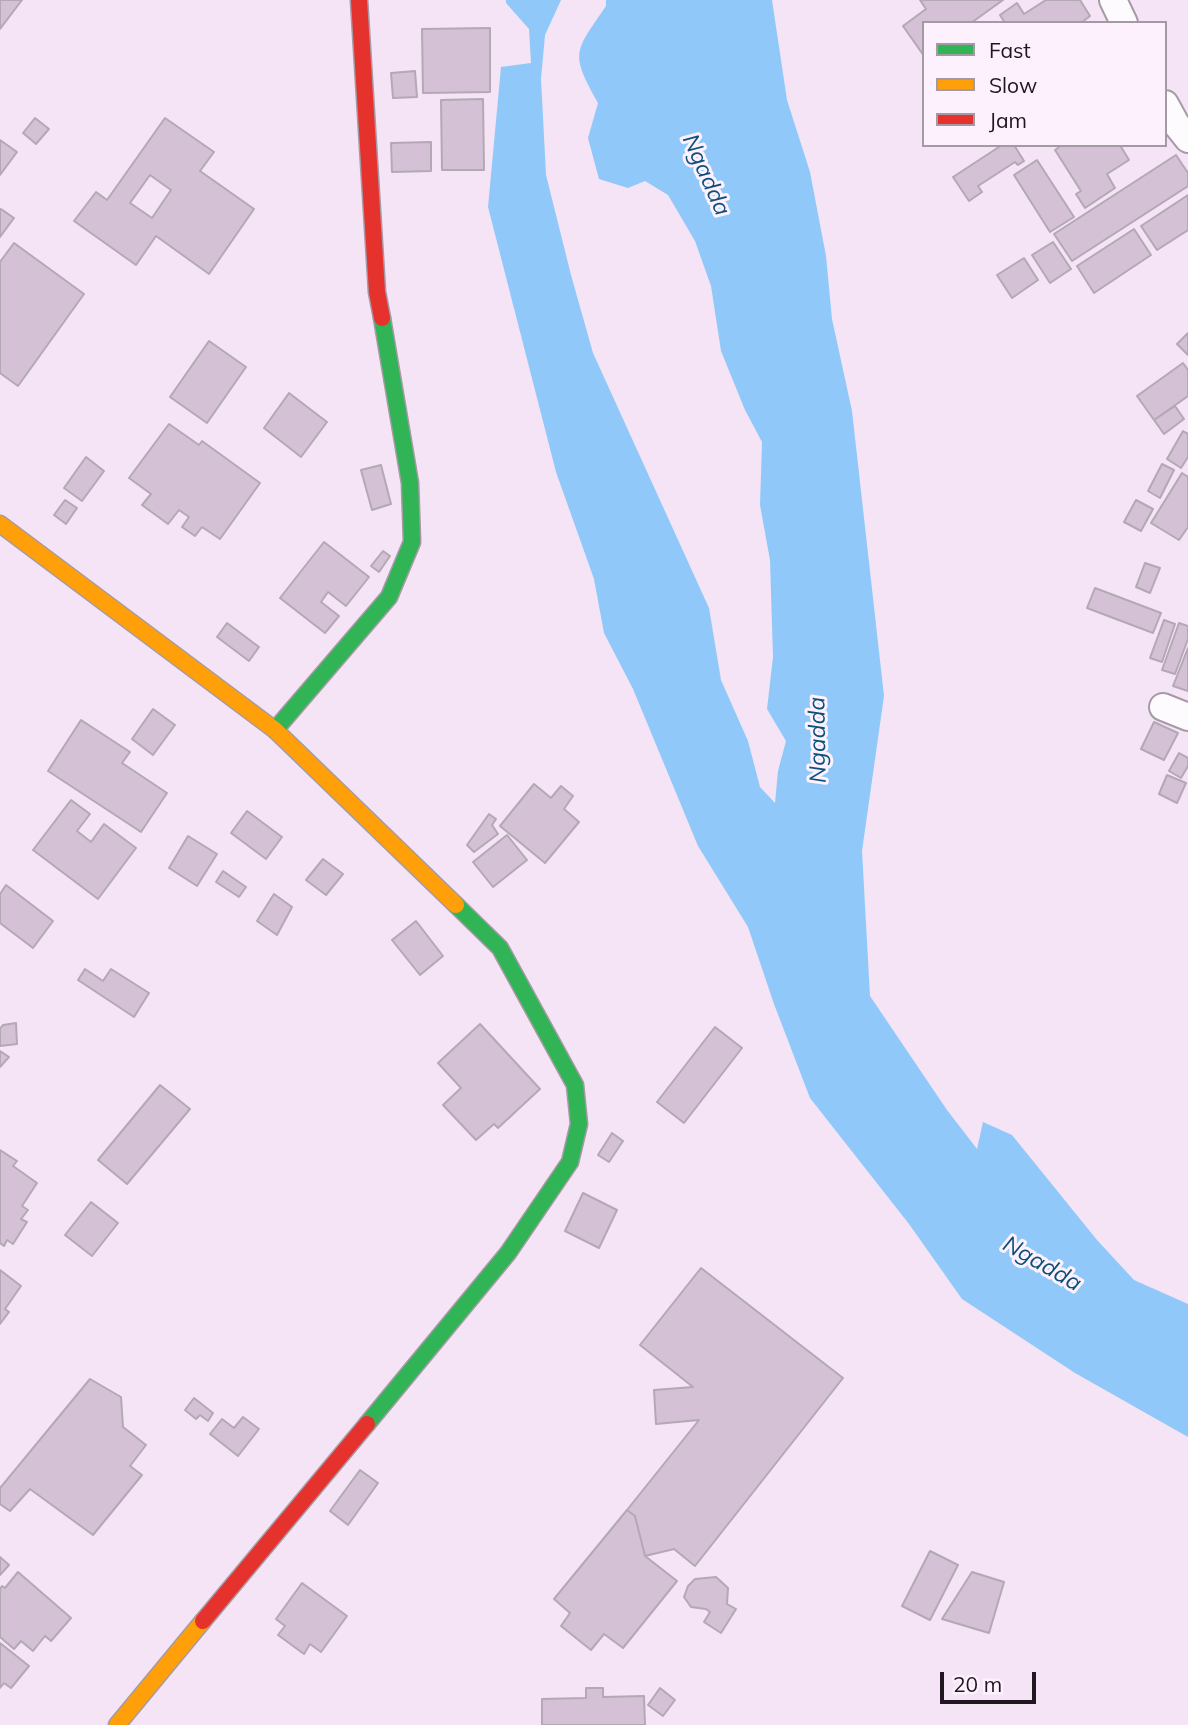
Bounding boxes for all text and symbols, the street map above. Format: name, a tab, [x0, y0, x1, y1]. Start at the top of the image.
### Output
legend	[922, 21, 1167, 147]
text: Fast	[989, 37, 1031, 63]
text: Slow	[989, 72, 1037, 98]
text: Jam	[989, 107, 1027, 133]
water label: Ngadda	[676, 130, 736, 220]
water label: Ngadda	[803, 697, 833, 783]
water label: Ngadda	[998, 1230, 1086, 1298]
scale bar	[943, 1658, 1039, 1702]
text: 20 m	[953, 1671, 1002, 1697]

